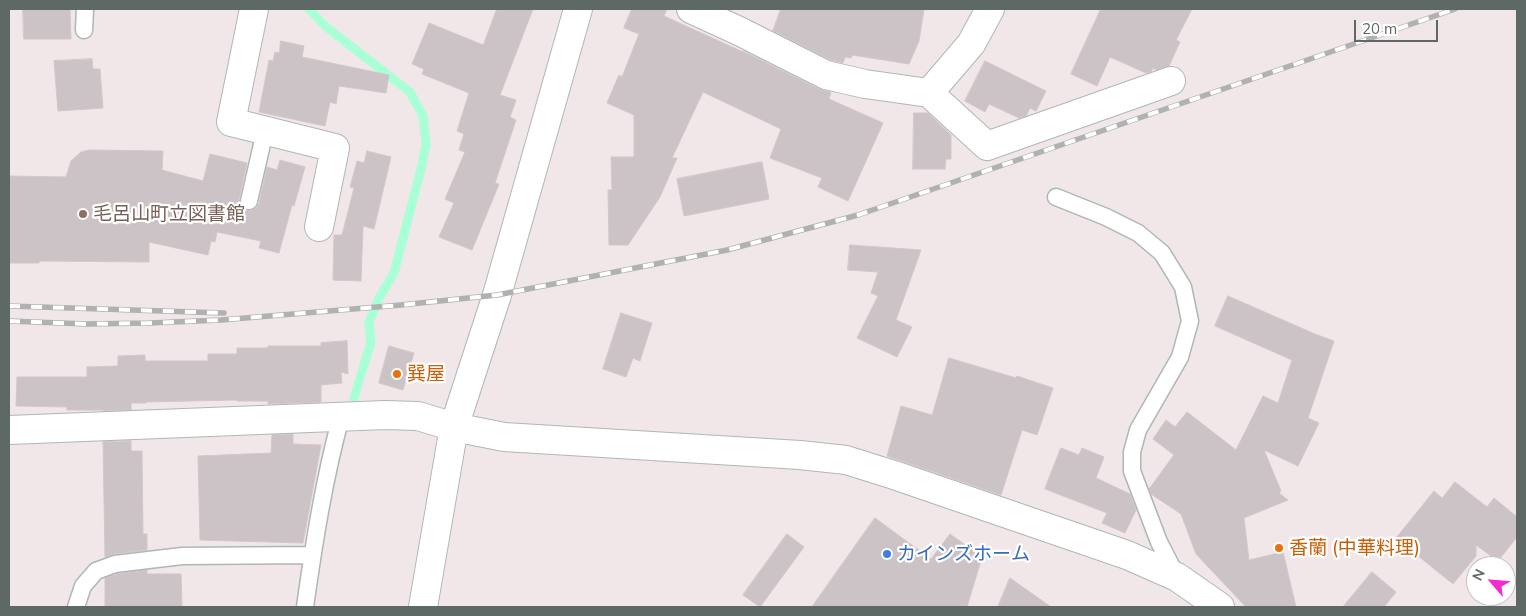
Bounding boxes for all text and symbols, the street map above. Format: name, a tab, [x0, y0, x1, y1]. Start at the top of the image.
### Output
scale bar	[1356, 10, 1440, 42]
text: 20 m	[1362, 19, 1397, 38]
place label: 毛呂山町立図書館	[93, 203, 245, 225]
marker: 毛呂山町立図書館	[77, 208, 89, 220]
place label: 巽屋	[407, 363, 445, 385]
marker: 巽屋	[391, 368, 403, 380]
place label: 香蘭 (中華料理)	[1289, 537, 1420, 559]
marker: 香蘭 (中華料理)	[1273, 542, 1285, 554]
place label: カインズホーム	[897, 543, 1030, 565]
marker: カインズホーム	[881, 548, 893, 560]
north arrow	[1466, 556, 1516, 606]
text: N	[1468, 566, 1489, 583]

